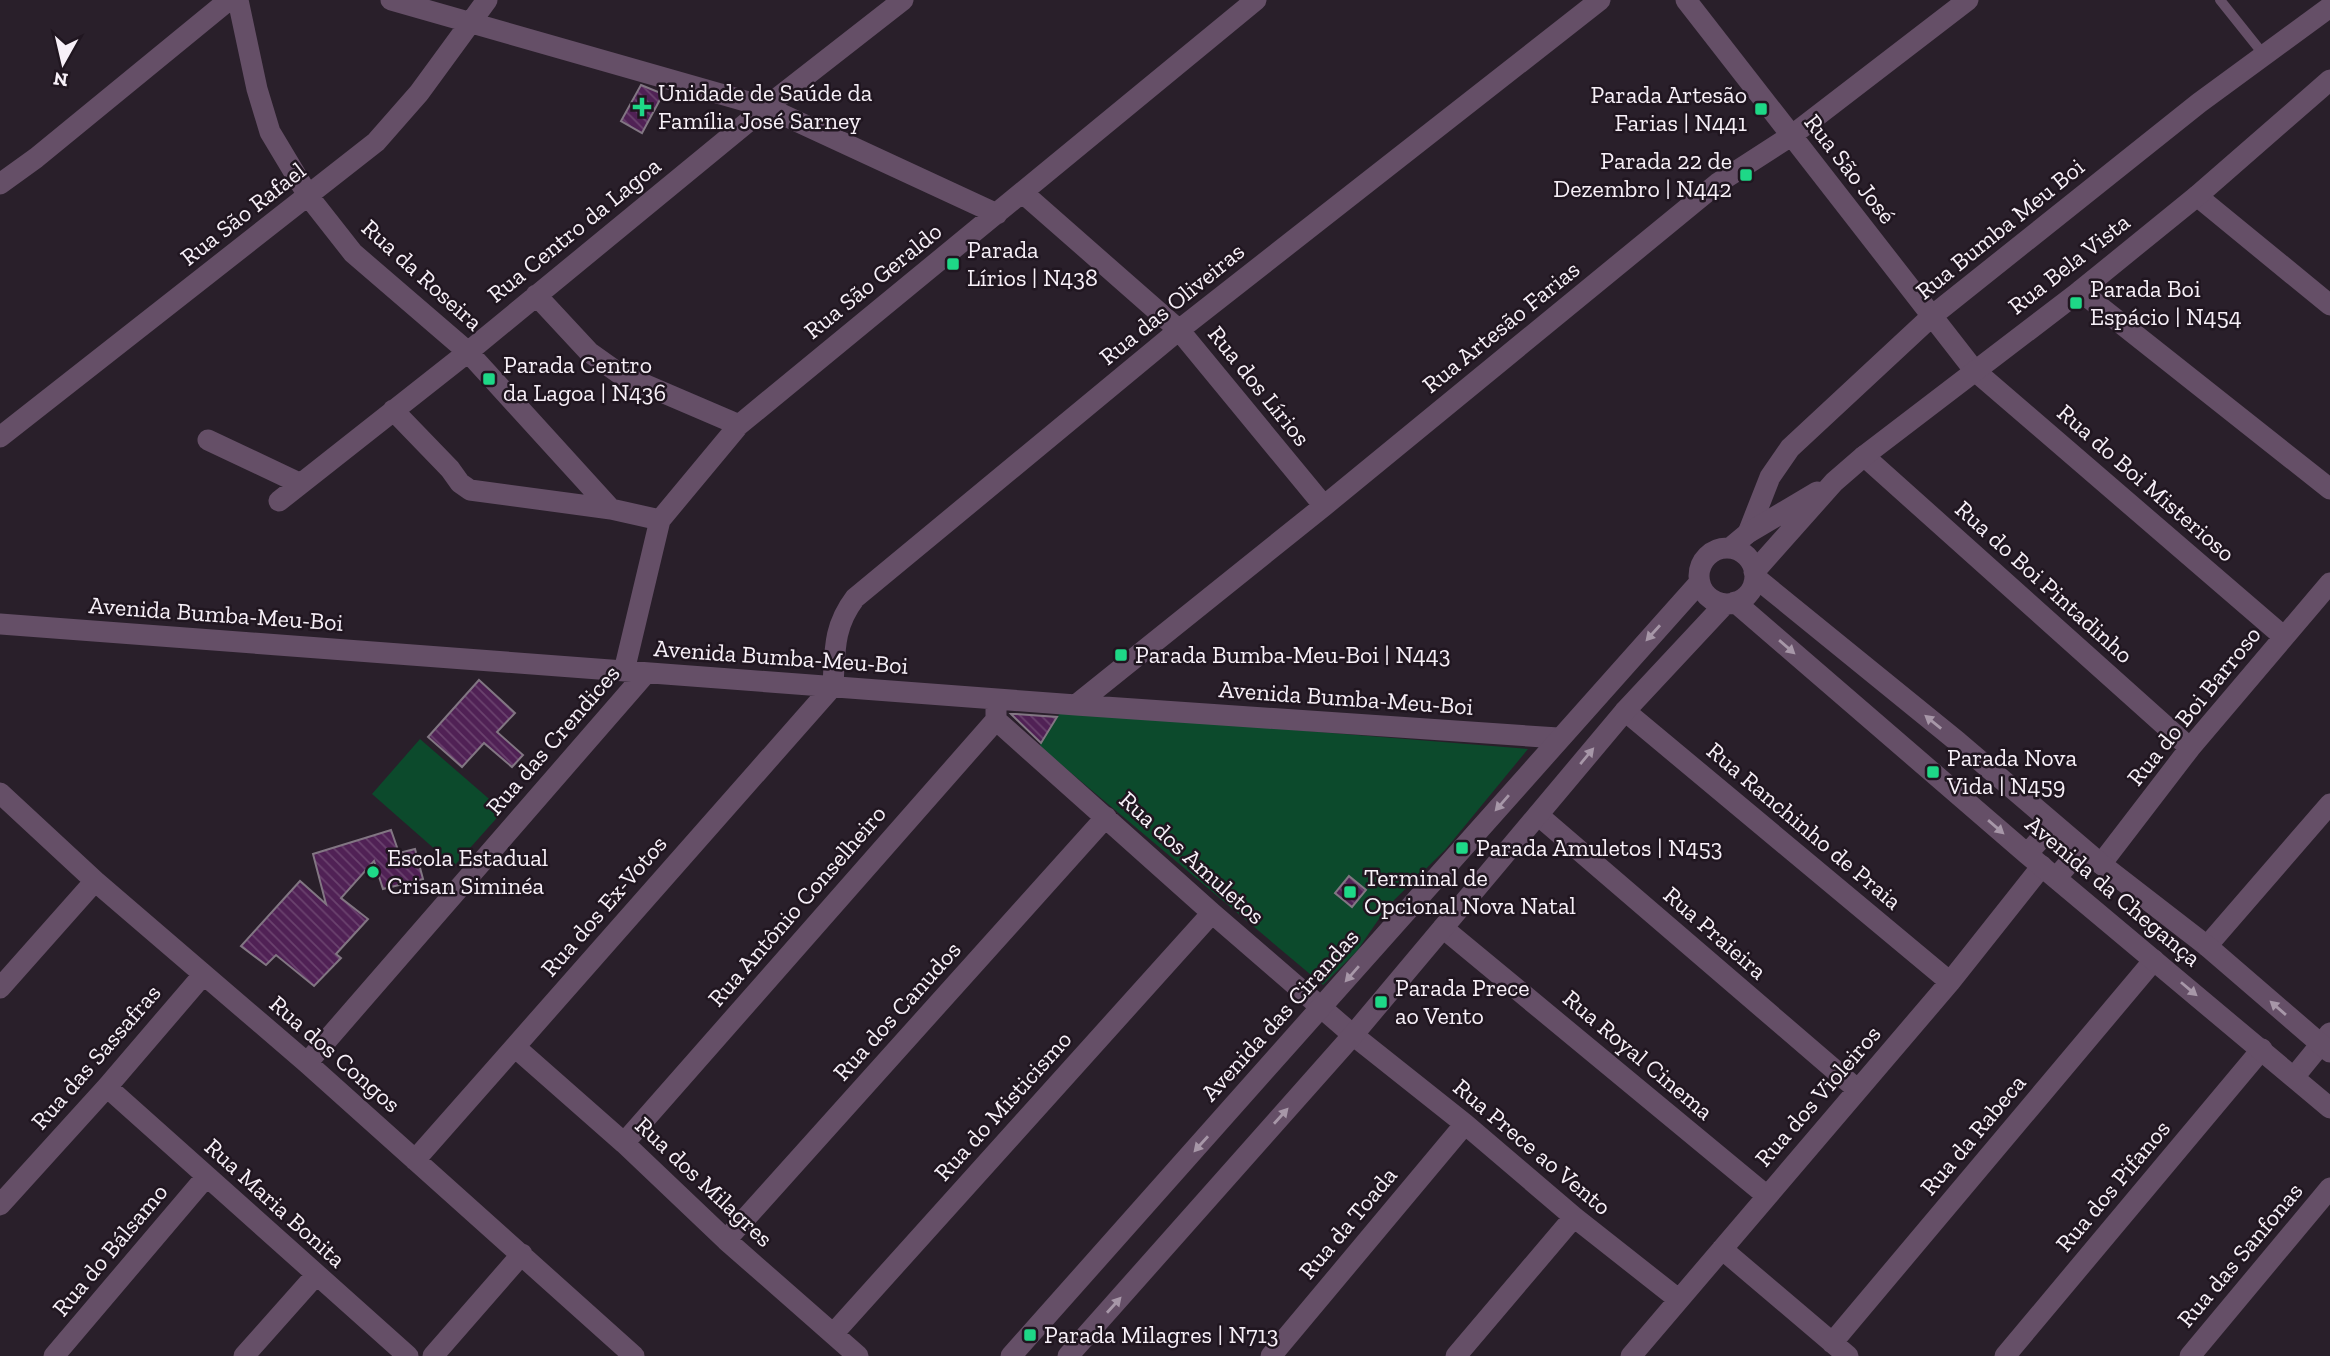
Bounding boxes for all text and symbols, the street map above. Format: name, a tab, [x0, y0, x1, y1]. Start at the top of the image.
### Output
north arrow	[28, 28, 98, 98]
text: N	[52, 67, 69, 92]
place label: Unidade de Saúde da Família José Sarney	[658, 78, 873, 135]
place label: Parada Artesão Farias | N441	[1590, 80, 1747, 137]
marker: Unidade de Saúde da Família José Sarney	[632, 97, 652, 117]
marker: Parada Artesão Farias | N441	[1753, 101, 1769, 117]
street label: Rua São José	[1799, 108, 1902, 229]
place label: Parada 22 de Dezembro | N442	[1553, 146, 1732, 203]
street label: Rua Centro da Lagoa	[481, 151, 666, 308]
street label: Rua Bumba Meu Boi	[1910, 152, 2090, 305]
street label: Rua São Rafael	[174, 156, 311, 271]
marker: Parada 22 de Dezembro | N442	[1738, 167, 1754, 183]
street label: Rua Bela Vista	[2002, 207, 2136, 320]
street label: Rua da Roseira	[356, 213, 489, 337]
street label: Rua São Geraldo	[798, 216, 947, 345]
place label: Parada Lírios | N438	[967, 235, 1098, 292]
street label: Rua das Oliveiras	[1093, 236, 1250, 371]
street label: Rua Artesão Farias	[1416, 254, 1585, 399]
marker: Parada Lírios | N438	[945, 256, 961, 272]
place label: Parada Boi Espácio | N454	[2090, 274, 2242, 331]
marker: Parada Boi Espácio | N454	[2068, 295, 2084, 311]
street label: Rua dos Lírios	[1202, 320, 1317, 452]
place label: Parada Centro da Lagoa | N436	[503, 350, 666, 407]
marker: Parada Centro da Lagoa | N436	[481, 371, 497, 387]
street label: Rua do Boi Misterioso	[2052, 398, 2241, 568]
street label: Rua do Boi Pintadinho	[1949, 494, 2139, 669]
street label: Avenida Bumba-Meu-Boi	[88, 590, 345, 637]
street label: Rua do Boi Barroso	[2120, 620, 2267, 791]
one-way arrow	[1646, 625, 1662, 642]
street label: Avenida Bumba-Meu-Boi	[653, 633, 910, 680]
one-way arrow	[1778, 639, 1795, 654]
place label: Parada Bumba-Meu-Boi | N443	[1135, 640, 1450, 669]
marker: Parada Bumba-Meu-Boi | N443	[1113, 647, 1129, 663]
street label: Rua das Crendices	[480, 659, 626, 821]
street label: Avenida Bumba-Meu-Boi	[1218, 674, 1475, 721]
one-way arrow	[1924, 715, 1941, 730]
street label: Rua Ranchinho de Praia	[1701, 736, 1908, 916]
place label: Parada Nova Vida | N459	[1946, 743, 2077, 800]
one-way arrow	[1579, 748, 1594, 765]
marker: Parada Nova Vida | N459	[1925, 764, 1941, 780]
street label: Rua dos Amuletos	[1114, 785, 1271, 930]
one-way arrow	[1494, 794, 1510, 812]
street label: Rua Antônio Conselheiro	[701, 799, 892, 1012]
street label: Avenida da Chegança	[2020, 809, 2207, 973]
one-way arrow	[1988, 819, 2005, 834]
street label: Rua dos Ex-Votos	[535, 829, 673, 982]
place label: Parada Amuletos | N453	[1476, 833, 1722, 862]
marker: Parada Amuletos | N453	[1454, 840, 1470, 856]
place label: Escola Estadual Crisan Siminéa	[387, 843, 548, 900]
place label: Terminal de Opcional Nova Natal	[1364, 863, 1576, 920]
marker: Escola Estadual Crisan Siminéa	[365, 864, 381, 880]
street label: Rua Praieira	[1658, 880, 1773, 986]
marker: Terminal de Opcional Nova Natal	[1342, 884, 1358, 900]
street label: Avenida das Cirandas	[1195, 923, 1365, 1107]
street label: Rua dos Canudos	[827, 935, 967, 1086]
one-way arrow	[1344, 965, 1360, 983]
place label: Parada Prece ao Vento	[1395, 973, 1530, 1030]
street label: Rua das Sassafras	[25, 978, 167, 1135]
one-way arrow	[2181, 981, 2198, 996]
street label: Rua Royal Cinema	[1557, 983, 1720, 1126]
street label: Rua dos Congos	[264, 989, 407, 1118]
marker: Parada Prece ao Vento	[1373, 994, 1389, 1010]
one-way arrow	[2269, 1000, 2287, 1015]
street label: Rua dos Violeiros	[1749, 1019, 1887, 1172]
street label: Rua do Misticismo	[928, 1025, 1078, 1187]
street label: Rua da Rabeca	[1914, 1068, 2032, 1201]
street label: Rua Prece ao Vento	[1448, 1072, 1617, 1221]
one-way arrow	[1273, 1107, 1289, 1125]
street label: Rua dos Milagres	[629, 1110, 779, 1253]
street label: Rua dos Pifanos	[2049, 1114, 2176, 1257]
street label: Rua Maria Bonita	[199, 1132, 352, 1274]
one-way arrow	[1193, 1135, 1209, 1152]
street label: Rua da Toada	[1292, 1161, 1403, 1285]
street label: Rua das Sanfonas	[2171, 1176, 2309, 1333]
street label: Rua do Bálsamo	[46, 1178, 173, 1322]
one-way arrow	[1106, 1296, 1122, 1314]
place label: Parada Milagres | N713	[1044, 1320, 1278, 1349]
marker: Parada Milagres | N713	[1022, 1327, 1038, 1343]

